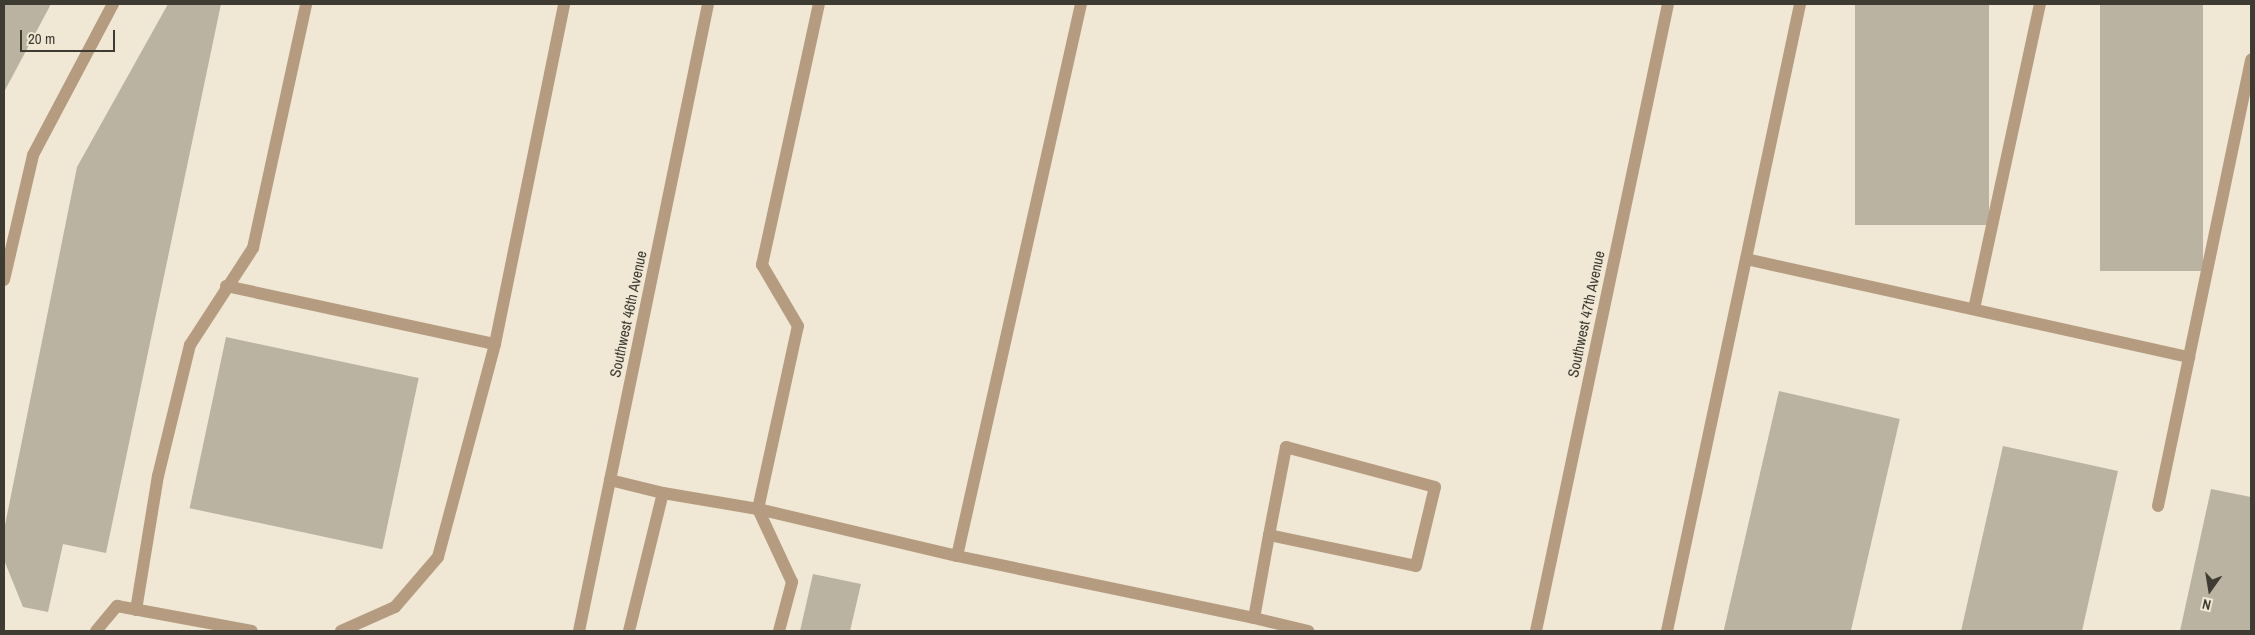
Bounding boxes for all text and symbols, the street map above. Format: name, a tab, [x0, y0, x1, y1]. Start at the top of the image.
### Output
scale bar	[22, 20, 118, 52]
text: 20 m	[28, 28, 55, 49]
street label: Southwest 46th Avenue	[606, 249, 650, 379]
street label: Southwest 47th Avenue	[1564, 249, 1608, 379]
north arrow	[2185, 565, 2235, 615]
text: N	[2201, 595, 2213, 614]

